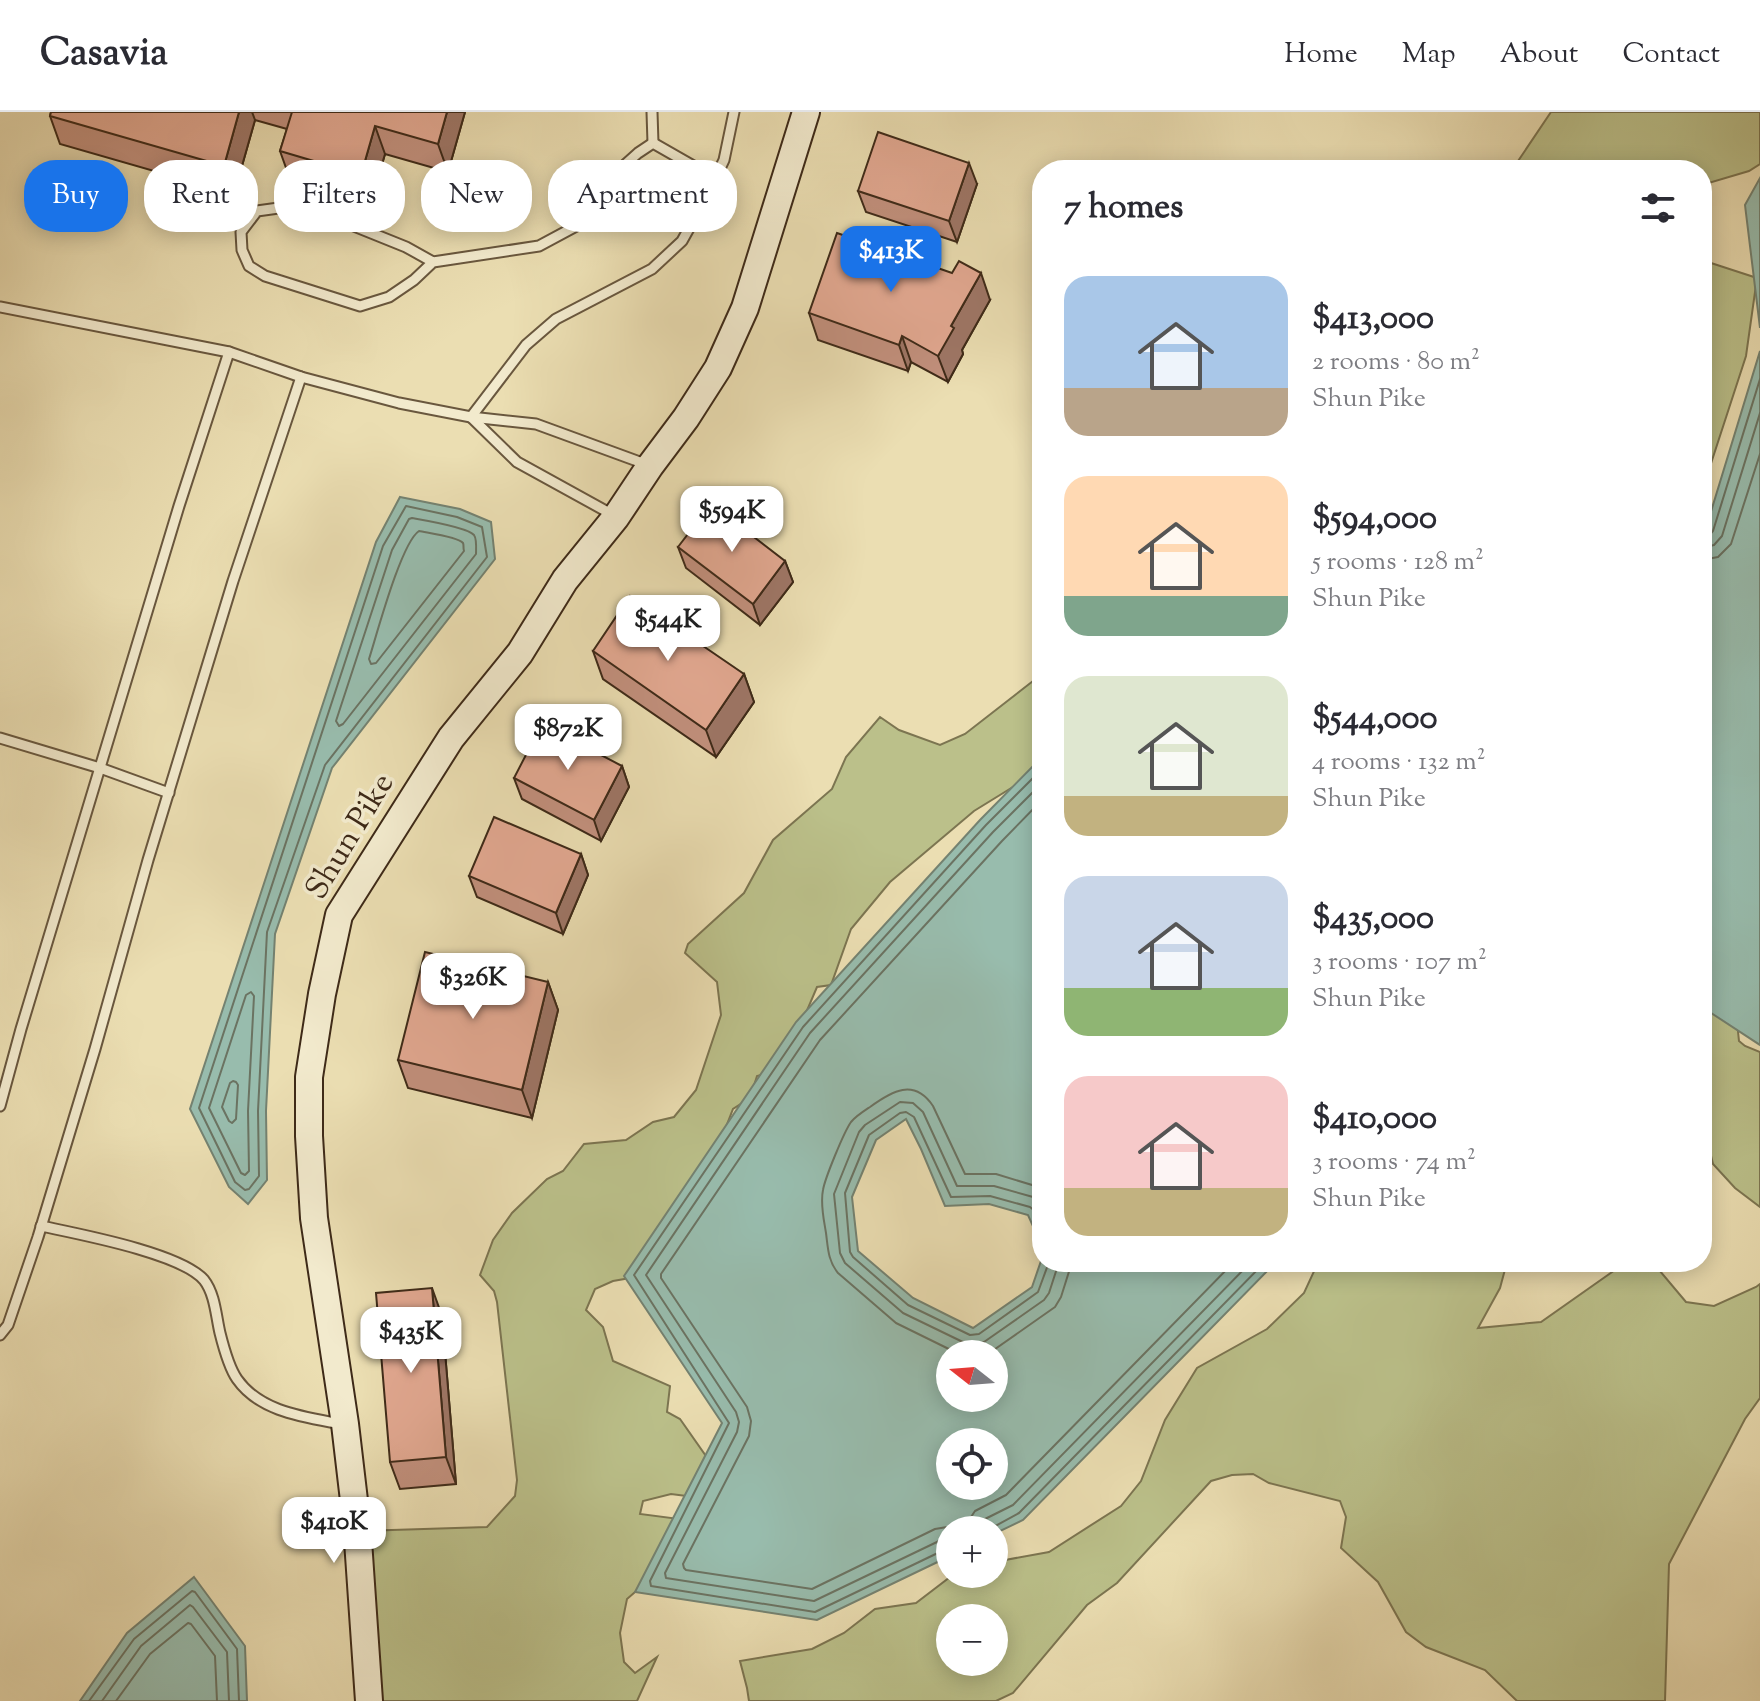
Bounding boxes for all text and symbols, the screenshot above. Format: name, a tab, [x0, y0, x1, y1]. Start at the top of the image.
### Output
text: Casavia	[40, 28, 168, 82]
text: Home	[1284, 35, 1358, 75]
text: Map	[1402, 35, 1456, 75]
text: About	[1500, 35, 1578, 75]
text: Contact	[1622, 35, 1720, 75]
chip: Buy	[24, 160, 128, 232]
chip: Rent	[144, 160, 258, 232]
chip: Filters	[274, 160, 405, 232]
chip: New	[421, 160, 532, 232]
chip: Apartment	[548, 160, 737, 232]
text: 7 homes	[1064, 184, 1183, 233]
icon: filters	[1636, 186, 1680, 230]
pin: $413K	[835, 226, 947, 294]
text: $413K	[858, 233, 924, 270]
text: $413,000	[1312, 295, 1434, 344]
icon: home	[1128, 308, 1224, 404]
text: 2 rooms · 80 m²	[1312, 344, 1480, 381]
text: Shun Pike	[1312, 381, 1426, 418]
pin: $594K	[676, 486, 788, 554]
text: $594K	[698, 493, 766, 530]
text: $594,000	[1312, 495, 1437, 544]
icon: home	[1128, 508, 1224, 604]
text: 5 rooms · 128 m²	[1312, 544, 1484, 581]
text: Shun Pike	[1312, 581, 1426, 618]
pin: $544K	[612, 595, 724, 663]
text: $544K	[634, 602, 702, 639]
text: $544,000	[1312, 695, 1438, 744]
pin: $872K	[512, 704, 624, 772]
icon: home	[1128, 708, 1224, 804]
text: $872K	[533, 711, 603, 748]
text: 4 rooms · 132 m²	[1312, 744, 1486, 781]
street label: Shun Pike	[295, 765, 407, 909]
text: Shun Pike	[1312, 781, 1426, 818]
text: $435,000	[1312, 895, 1434, 944]
icon: home	[1128, 908, 1224, 1004]
text: 3 rooms · 107 m²	[1312, 944, 1487, 981]
pin: $326K	[417, 953, 529, 1021]
text: $326K	[439, 960, 507, 997]
text: Shun Pike	[1312, 981, 1426, 1018]
text: $410,000	[1312, 1095, 1437, 1144]
icon: home	[1128, 1108, 1224, 1204]
text: 3 rooms · 74 m²	[1312, 1144, 1476, 1181]
text: Shun Pike	[1312, 1181, 1426, 1218]
pin: $435K	[355, 1307, 467, 1375]
text: $435K	[378, 1314, 444, 1351]
north arrow	[936, 1340, 1008, 1412]
map controls	[936, 1340, 1008, 1676]
button: locate	[936, 1428, 1008, 1500]
pin: $410K	[278, 1497, 390, 1565]
text: $410K	[300, 1504, 368, 1541]
button: +	[936, 1516, 1008, 1588]
button: −	[936, 1604, 1008, 1676]

